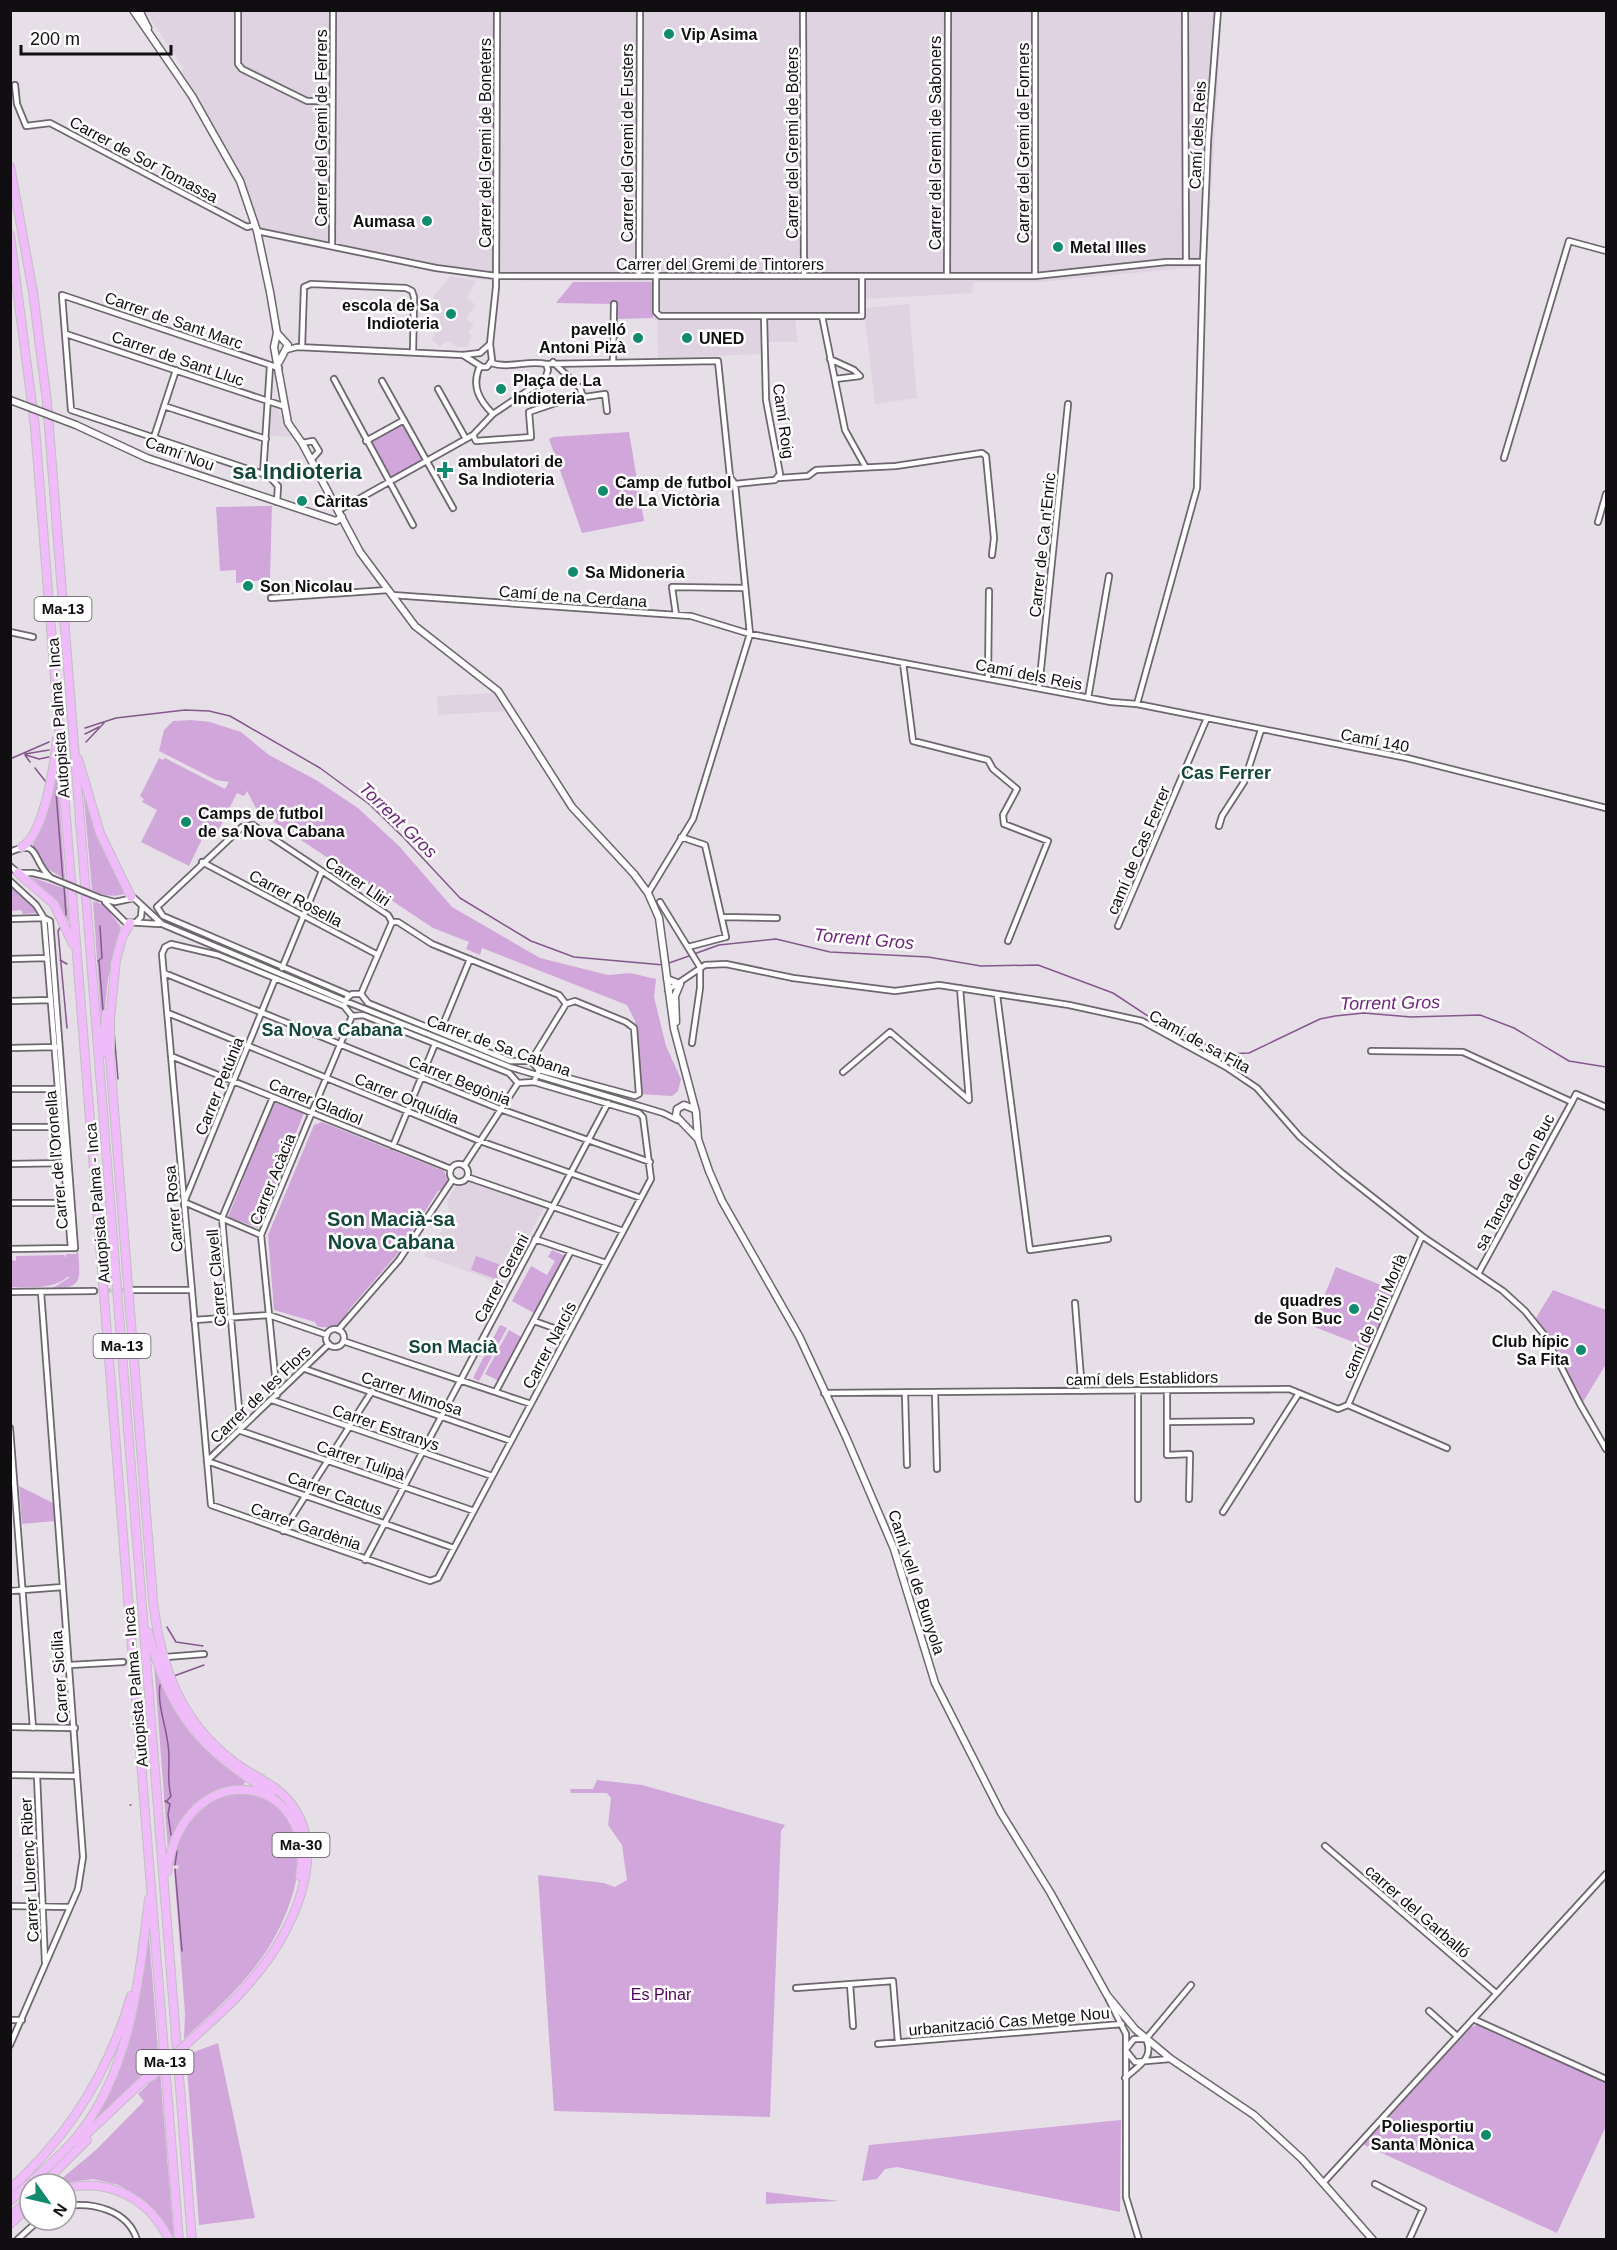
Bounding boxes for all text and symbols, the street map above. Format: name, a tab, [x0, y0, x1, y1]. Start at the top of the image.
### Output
scale bar	[21, 18, 171, 56]
place label: Vip Asima	[681, 26, 758, 43]
marker: Vip Asima	[662, 27, 676, 41]
text: 200 m	[30, 29, 80, 49]
street label: Carrer del Gremi de Ferrers	[313, 29, 330, 227]
street label: Carrer del Gremi de Saboners	[927, 36, 944, 250]
street label: Carrer del Gremi de Boneters	[477, 38, 494, 248]
street label: Carrer del Gremi de Fusters	[619, 43, 636, 243]
street label: Carrer del Gremi de Forners	[1015, 43, 1032, 243]
street label: Carrer del Gremi de Boters	[784, 47, 801, 239]
street label: Camí dels Reis	[1186, 80, 1209, 190]
street label: Carrer de Sor Tomassa	[67, 113, 221, 206]
place label: Aumasa	[353, 213, 415, 230]
marker: Aumasa	[420, 214, 434, 228]
place label: Metal Illes	[1070, 239, 1147, 256]
marker: Metal Illes	[1051, 240, 1065, 254]
street label: Carrer del Gremi de Tintorers	[616, 256, 824, 273]
street label: Carrer de Sant Marc	[103, 289, 245, 352]
place label: escola de Sa Indioteria	[342, 297, 439, 332]
marker: escola de Sa Indioteria	[444, 307, 458, 321]
place label: pavelló Antoni Pizà	[539, 321, 626, 356]
street label: Carrer de Sant Lluc	[109, 328, 246, 389]
place label: UNED	[699, 330, 744, 347]
marker: pavelló Antoni Pizà	[631, 331, 645, 345]
marker: UNED	[680, 331, 694, 345]
place label: Plaça de La Indioteria	[513, 372, 601, 407]
marker: Plaça de La Indioteria	[494, 382, 508, 396]
street label: Camí Roig	[770, 382, 797, 460]
street label: Camí Nou	[143, 433, 217, 474]
place label: ambulatori de Sa Indioteria	[458, 453, 563, 488]
district label: sa Indioteria	[232, 459, 363, 484]
marker: ambulatori de Sa Indioteria	[436, 461, 454, 479]
street label: Carrer de Ca n'Enric	[1026, 472, 1059, 618]
place label: Camp de futbol de La Victòria	[615, 474, 731, 509]
marker: Camp de futbol de La Victòria	[596, 484, 610, 498]
place label: Càritas	[314, 493, 368, 510]
marker: Càritas	[295, 494, 309, 508]
place label: Sa Midoneria	[585, 564, 685, 581]
marker: Sa Midoneria	[566, 565, 580, 579]
place label: Son Nicolau	[260, 578, 352, 595]
marker: Son Nicolau	[241, 579, 255, 593]
street label: Camí de na Cerdana	[498, 583, 648, 610]
road number: Ma-13	[34, 597, 92, 621]
street label: Autopista Palma - Inca	[44, 637, 73, 799]
street label: Camí dels Reis	[974, 656, 1084, 693]
street label: Camí 140	[1339, 726, 1411, 755]
district label: Cas Ferrer	[1181, 763, 1271, 783]
water label: Torrent Gros	[355, 778, 441, 862]
street label: camí de Cas Ferrer	[1104, 783, 1173, 917]
place label: Camps de futbol de sa Nova Cabana	[198, 805, 345, 840]
marker: Camps de futbol de sa Nova Cabana	[179, 815, 193, 829]
street label: Carrer Lliri	[322, 853, 393, 909]
street label: Carrer Rosella	[246, 867, 345, 930]
water label: Torrent Gros	[813, 925, 915, 953]
water label: Torrent Gros	[1340, 992, 1440, 1014]
street label: Camí de sa Fita	[1146, 1007, 1253, 1076]
street label: Carrer de Sa Cabana	[424, 1011, 573, 1079]
district label: Sa Nova Cabana	[261, 1020, 404, 1040]
street label: Carrer Petúnia	[192, 1035, 247, 1138]
street label: Carrer Begònia	[406, 1052, 513, 1109]
street label: Carrer Orquídia	[352, 1070, 462, 1127]
street label: Carrer Gladiol	[266, 1075, 365, 1128]
street label: Carrer de l'Oronella	[42, 1090, 71, 1230]
street label: sa Tanca de Can Buc	[1471, 1111, 1558, 1253]
street label: Autopista Palma - Inca	[82, 1122, 113, 1284]
street label: Carrer Acàcia	[246, 1131, 299, 1227]
street label: Carrer Rosa	[161, 1165, 186, 1253]
district label: Son Macià-sa Nova Cabana	[327, 1208, 456, 1253]
street label: Carrer Clavell	[204, 1229, 229, 1327]
street label: Carrer Gerani	[471, 1231, 532, 1325]
street label: camí de Toni Morlà	[1339, 1251, 1410, 1381]
place label: quadres de Son Buc	[1254, 1292, 1342, 1327]
street label: Carrer Narcís	[519, 1299, 579, 1392]
marker: quadres de Son Buc	[1347, 1302, 1361, 1316]
place label: Club hípic Sa Fita	[1492, 1333, 1569, 1368]
road number: Ma-13	[94, 1334, 150, 1358]
district label: Son Macià	[408, 1337, 498, 1357]
street label: Carrer de les Flors	[207, 1342, 314, 1446]
marker: Club hípic Sa Fita	[1574, 1343, 1588, 1357]
street label: Carrer Mimosa	[359, 1368, 465, 1419]
street label: camí dels Establidors	[1066, 1369, 1218, 1388]
street label: Carrer Estranys	[330, 1401, 442, 1454]
street label: Carrer Tulipà	[314, 1437, 407, 1484]
street label: Carrer Cactus	[285, 1468, 385, 1518]
street label: Carrer Gardènia	[248, 1500, 363, 1553]
street label: Camí vell de Bunyola	[885, 1508, 948, 1657]
street label: Autopista Palma - Inca	[120, 1606, 151, 1768]
street label: Carrer Sicília	[48, 1630, 71, 1724]
street label: Carrer Llorenç Riber	[17, 1796, 42, 1943]
road number: Ma-30	[272, 1833, 330, 1857]
street label: carrer del Garballó	[1362, 1861, 1473, 1961]
park label: Es Pinar	[631, 1986, 692, 2003]
street label: urbanització Cas Metge Nou	[908, 2004, 1110, 2039]
road number: Ma-13	[136, 2050, 194, 2074]
place label: Poliesportiu Santa Mònica	[1371, 2118, 1474, 2153]
marker: Poliesportiu Santa Mònica	[1479, 2128, 1493, 2142]
north arrow	[18, 2172, 78, 2232]
text: N	[50, 2201, 70, 2220]

